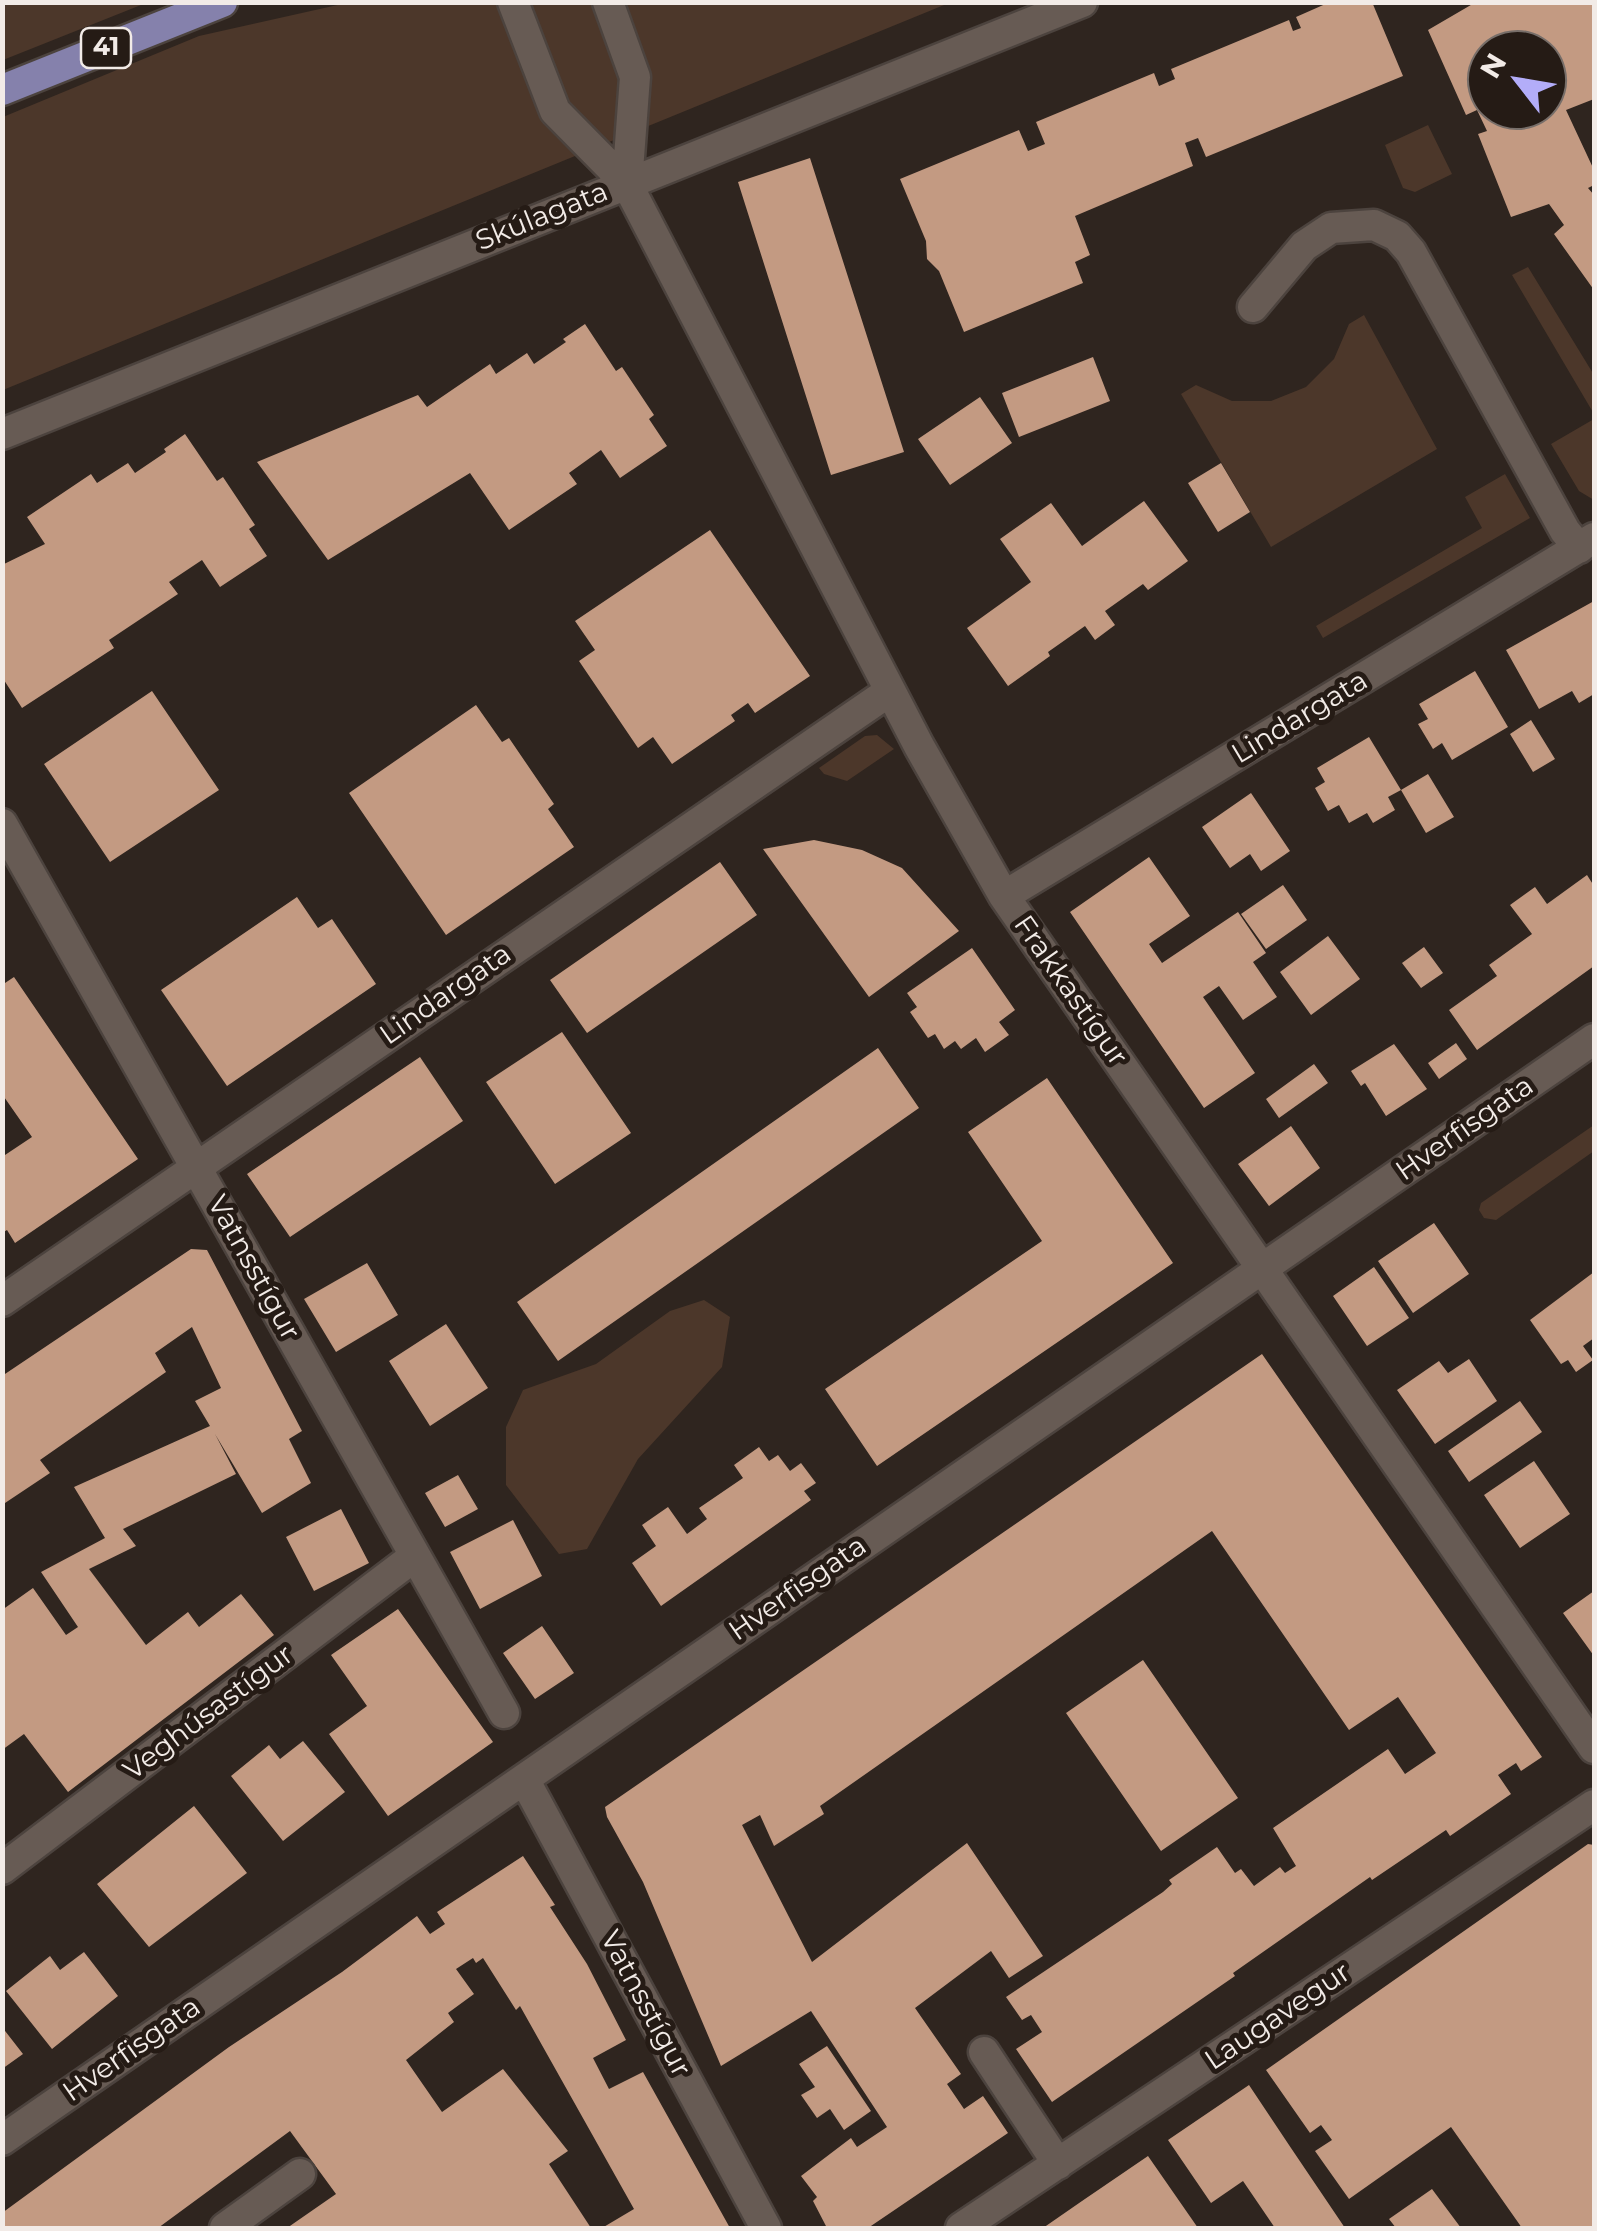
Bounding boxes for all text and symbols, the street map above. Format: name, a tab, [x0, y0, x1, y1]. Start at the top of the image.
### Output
road number: 41	[81, 28, 131, 68]
north arrow	[1467, 30, 1567, 130]
text: N	[1473, 47, 1513, 84]
street label: Skúlagata	[471, 175, 613, 259]
street label: Lindargata	[1226, 664, 1374, 772]
street label: Frakkastígur	[1006, 909, 1134, 1073]
street label: Lindargata	[374, 938, 518, 1052]
street label: Hverfisgata	[1390, 1069, 1540, 1189]
street label: Vatnsstígur	[199, 1190, 307, 1346]
street label: Hverfisgata	[723, 1529, 873, 1649]
street label: Veghúsastígur	[118, 1638, 300, 1788]
street label: Vatnsstígur	[593, 1925, 697, 2083]
street label: Laugavegur	[1199, 1956, 1357, 2078]
street label: Hverfisgata	[57, 1990, 207, 2110]

